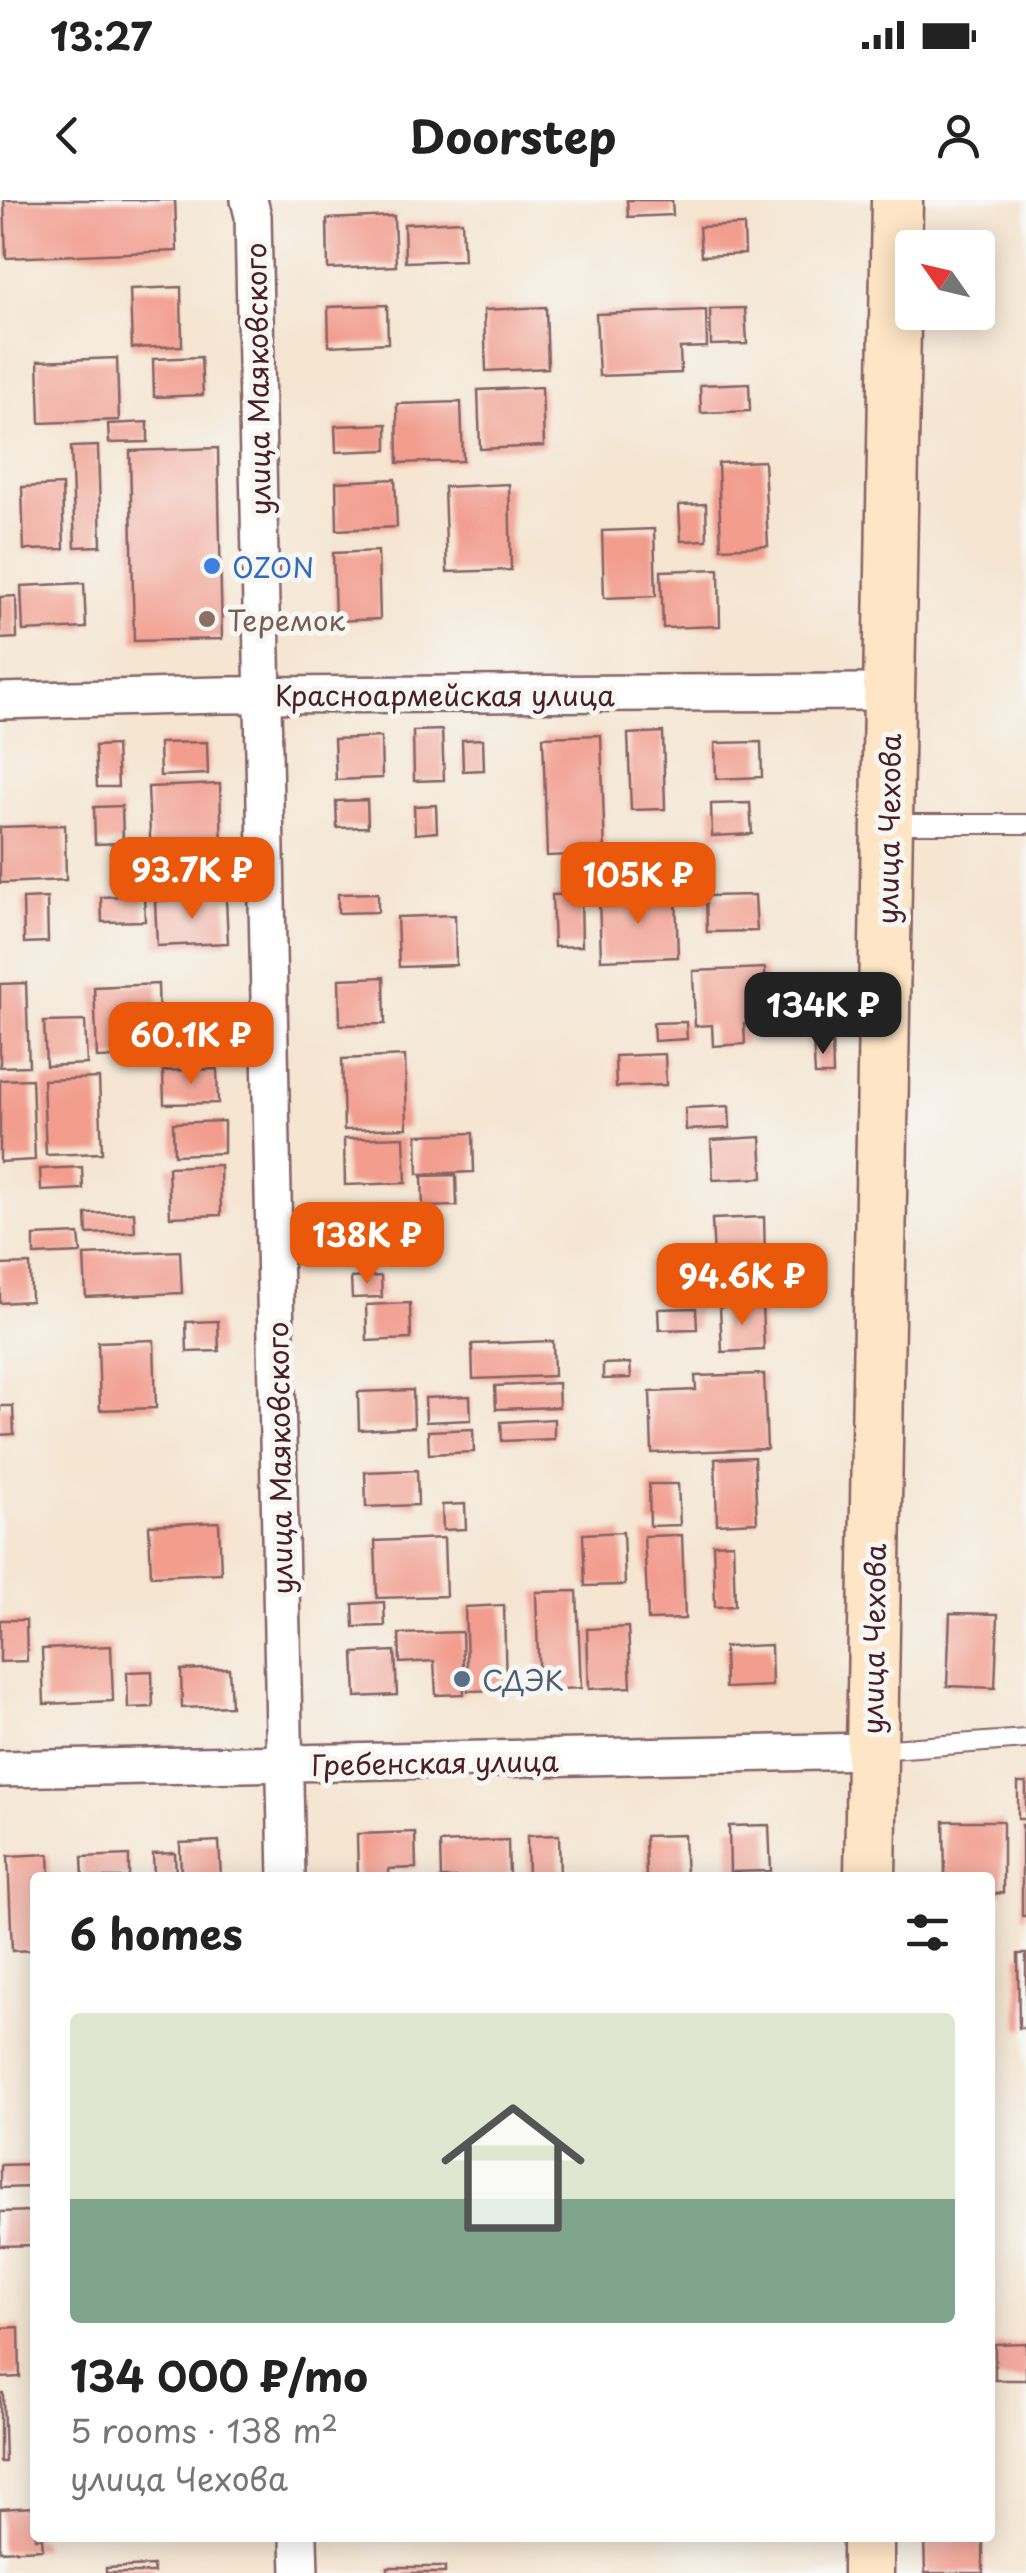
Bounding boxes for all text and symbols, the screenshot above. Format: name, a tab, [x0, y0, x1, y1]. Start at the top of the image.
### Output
text: 13:27	[50, 7, 152, 64]
text: Doorstep	[410, 101, 616, 169]
icon: back	[40, 108, 95, 163]
icon: person	[931, 108, 986, 163]
north arrow	[895, 230, 995, 330]
map controls	[895, 230, 995, 330]
street label: улица Маяковского	[233, 242, 281, 516]
place label: OZON	[232, 545, 314, 588]
marker: OZON	[201, 555, 223, 577]
place label: Теремок	[227, 598, 346, 641]
marker: Теремок	[196, 608, 218, 630]
street label: Красноармейская улица	[275, 673, 615, 716]
street label: улица Чехова	[865, 733, 911, 925]
pin: 93.7K ₽	[100, 837, 284, 922]
pin: 105K ₽	[557, 842, 719, 927]
text: 93.7K ₽	[131, 845, 253, 893]
text: 105K ₽	[583, 850, 693, 898]
pin: 134K ₽	[742, 972, 904, 1057]
text: 134K ₽	[766, 980, 880, 1028]
pin: 60.1K ₽	[99, 1002, 283, 1087]
text: 60.1K ₽	[131, 1010, 251, 1058]
pin: 138K ₽	[286, 1202, 448, 1287]
text: 138K ₽	[312, 1210, 422, 1258]
pin: 94.6K ₽	[650, 1243, 834, 1328]
text: 94.6K ₽	[679, 1251, 805, 1299]
street label: улица Маяковского	[255, 1321, 303, 1595]
street label: улица Чехова	[850, 1543, 896, 1735]
place label: СДЭК	[482, 1658, 564, 1701]
marker: СДЭК	[451, 1668, 473, 1690]
street label: Гребенская улица	[311, 1738, 559, 1786]
text: 6 homes	[70, 1901, 243, 1964]
icon: filters	[900, 1905, 955, 1960]
icon: home	[423, 2078, 603, 2258]
text: 134 000 ₽/mo	[70, 2343, 368, 2406]
text: 5 rooms · 138 m²	[70, 2406, 338, 2454]
text: улица Чехова	[70, 2454, 288, 2502]

